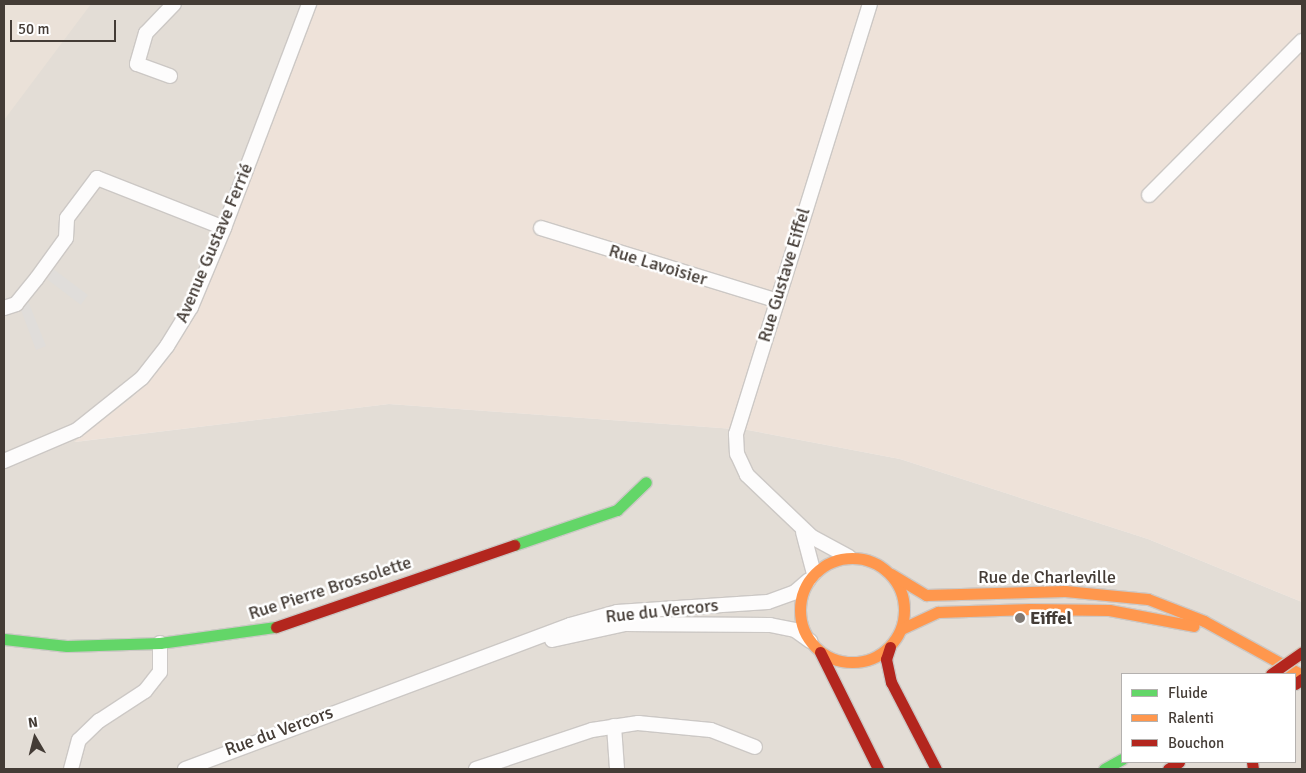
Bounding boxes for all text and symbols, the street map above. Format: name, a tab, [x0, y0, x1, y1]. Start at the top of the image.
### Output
scale bar	[12, 10, 119, 42]
text: 50 m	[18, 20, 49, 38]
street label: Avenue Gustave Ferrié	[171, 160, 257, 326]
street label: Rue Gustave Eiffel	[753, 205, 815, 345]
street label: Rue Lavoisier	[606, 240, 710, 290]
street label: Rue Pierre Brossolette	[246, 551, 414, 625]
street label: Rue de Charleville	[978, 566, 1116, 588]
street label: Rue du Vercors	[604, 594, 720, 628]
place label: Eiffel	[1030, 607, 1072, 629]
marker: Eiffel	[1014, 612, 1026, 624]
legend	[1121, 673, 1296, 763]
text: Fluide	[1168, 684, 1208, 702]
street label: Rue du Vercors	[222, 701, 336, 761]
text: Ralenti	[1168, 709, 1214, 727]
north arrow	[10, 713, 60, 763]
text: N	[27, 714, 39, 732]
text: Bouchon	[1168, 734, 1224, 752]

